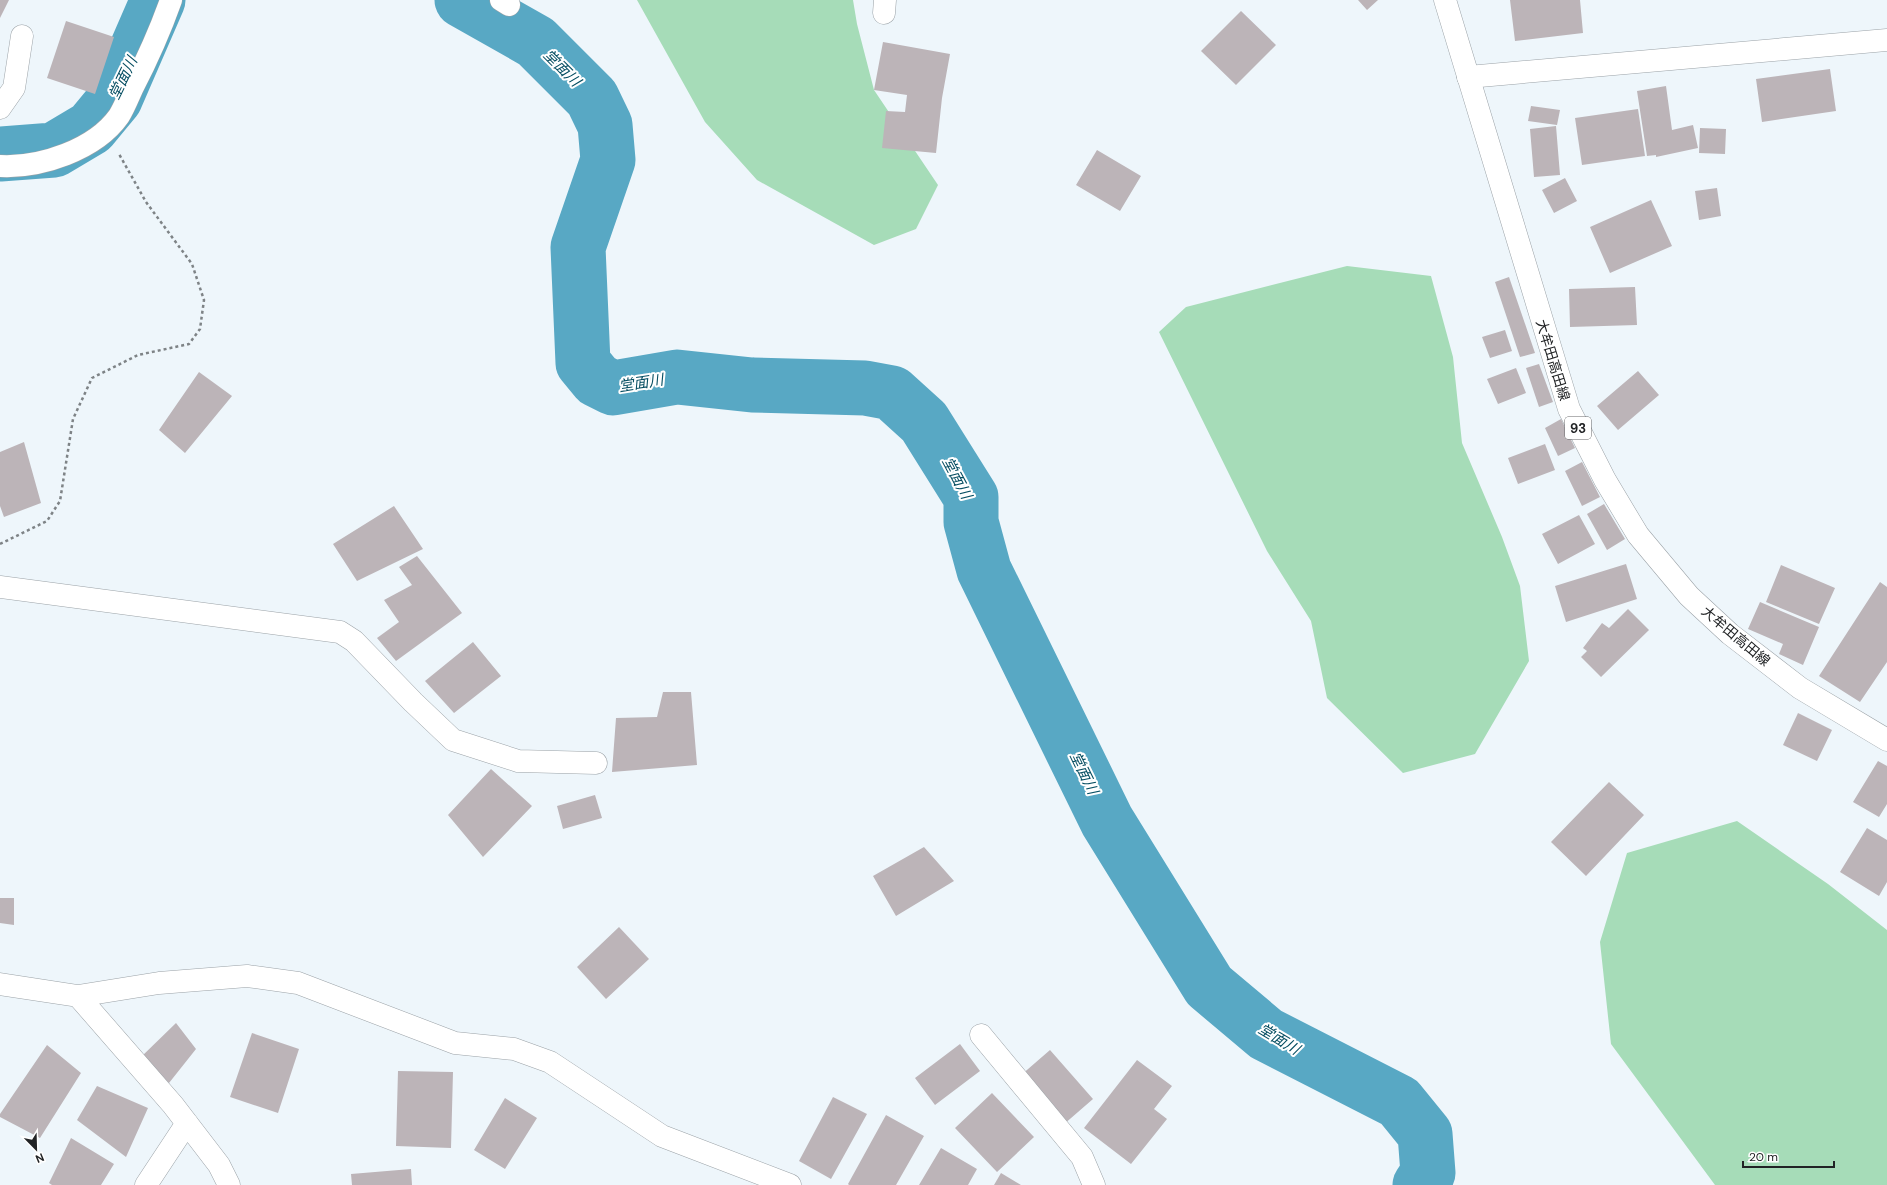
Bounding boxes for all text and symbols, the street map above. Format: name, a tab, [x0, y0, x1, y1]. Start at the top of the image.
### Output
water label: 堂面川	[539, 45, 586, 92]
water label: 堂面川	[104, 52, 143, 103]
street label: 大牟田高田線	[1532, 317, 1574, 403]
water label: 堂面川	[617, 369, 667, 396]
road number: 93	[1565, 417, 1591, 439]
water label: 堂面川	[938, 453, 977, 504]
street label: 大牟田高田線	[1698, 602, 1774, 670]
water label: 堂面川	[1065, 748, 1104, 799]
water label: 堂面川	[1255, 1019, 1305, 1060]
north arrow	[16, 1129, 56, 1169]
scale bar	[1743, 1143, 1834, 1169]
text: 20 m	[1749, 1149, 1778, 1165]
text: N	[33, 1150, 46, 1166]

